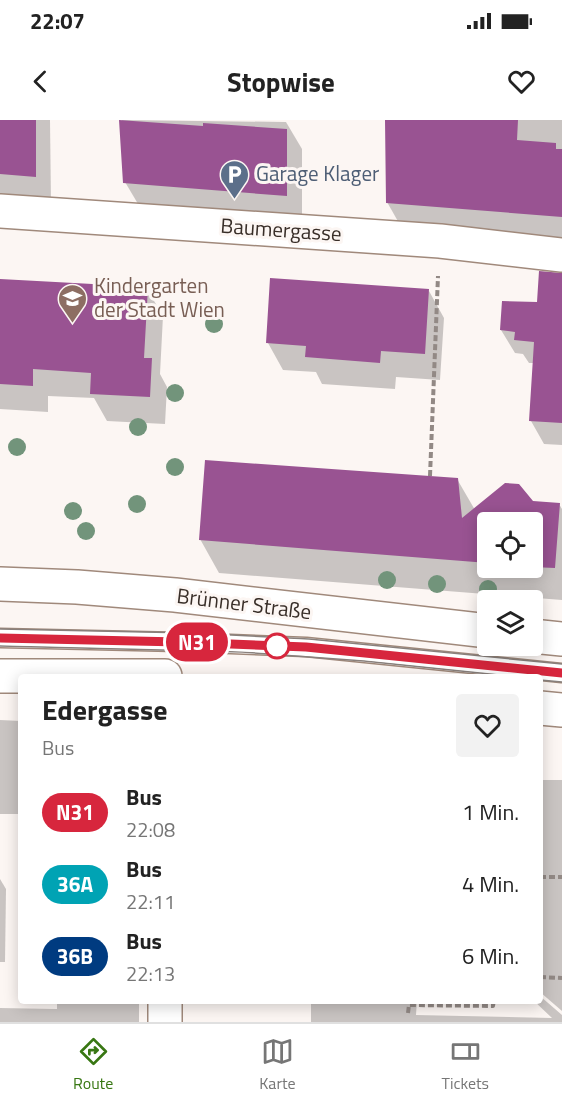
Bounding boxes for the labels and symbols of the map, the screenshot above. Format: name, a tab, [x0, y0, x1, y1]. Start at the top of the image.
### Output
place label: Garage Klager	[256, 157, 379, 189]
parking icon: Garage Klager	[219, 158, 251, 200]
street label: Baumergasse	[219, 209, 343, 249]
place label: Kindergarten der Stadt Wien	[94, 269, 225, 325]
school or university icon: Kindergarten der Stadt Wien	[57, 282, 89, 324]
street label: Brünner Straße	[175, 579, 313, 627]
line badge: N31	[162, 622, 232, 662]
unlabelled marker	[264, 633, 290, 659]

